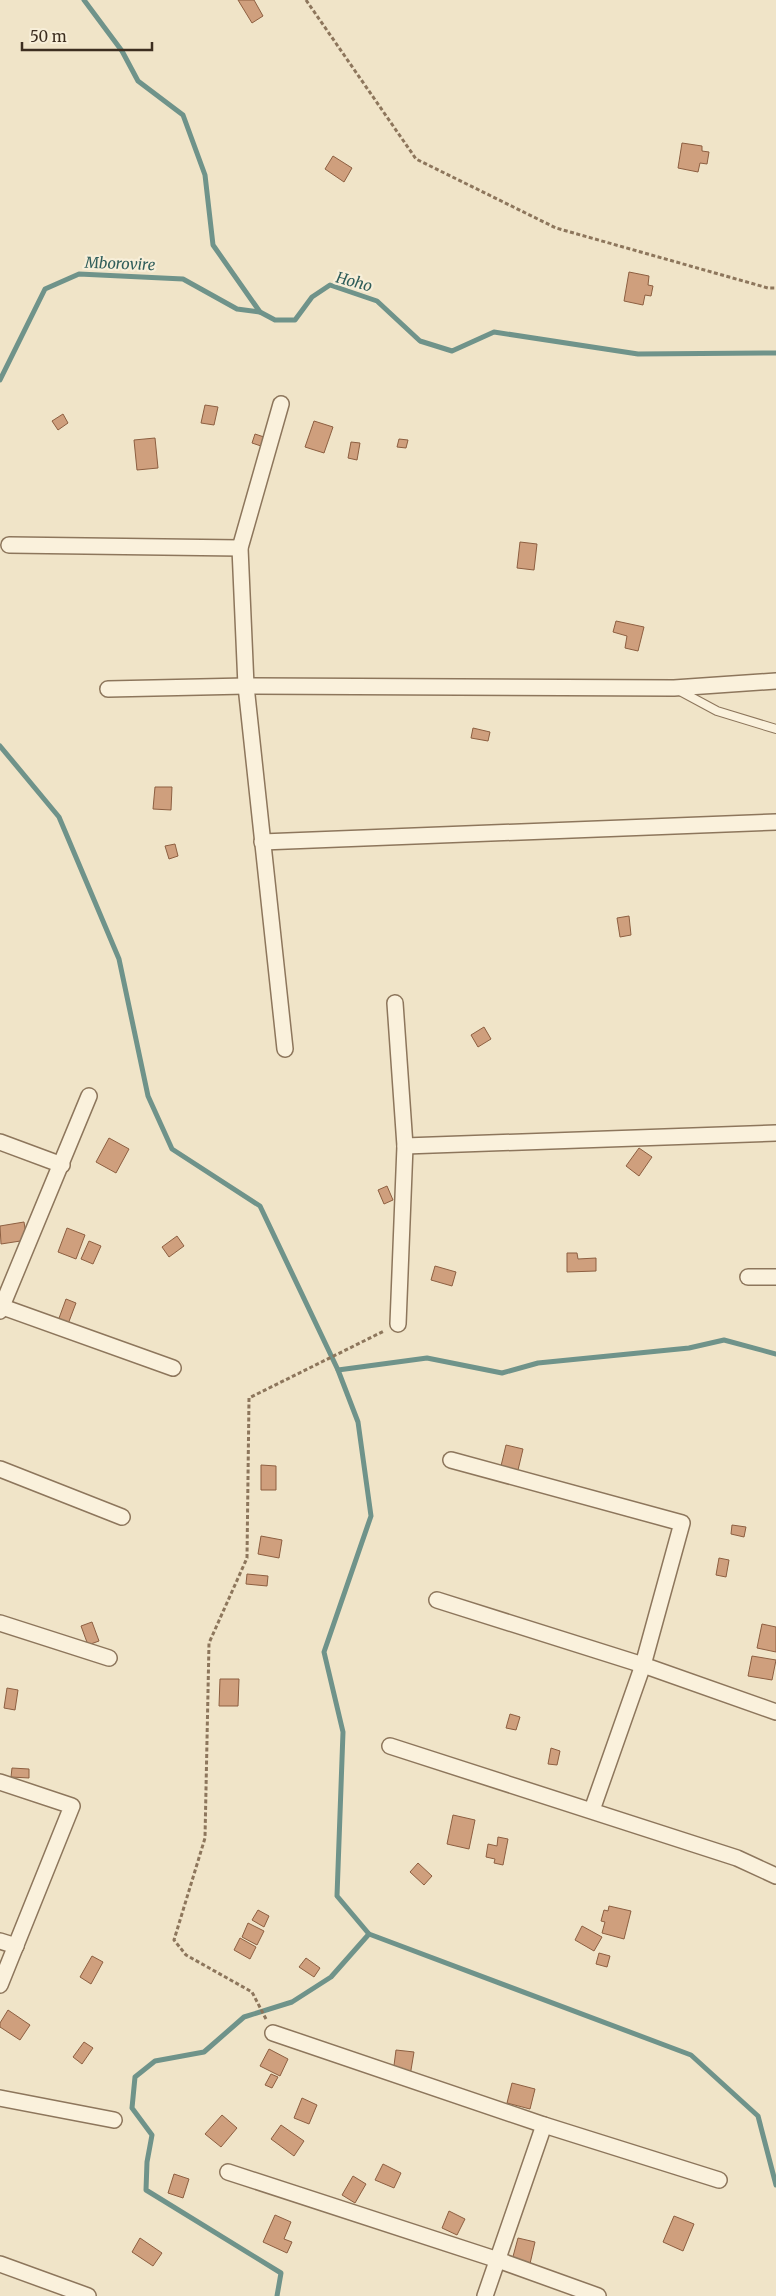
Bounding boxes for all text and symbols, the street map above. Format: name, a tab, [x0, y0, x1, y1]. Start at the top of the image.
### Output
scale bar	[22, 20, 152, 52]
text: 50 m	[30, 27, 67, 46]
water label: Mborovire	[83, 253, 156, 274]
water label: Hoho	[333, 267, 374, 295]

